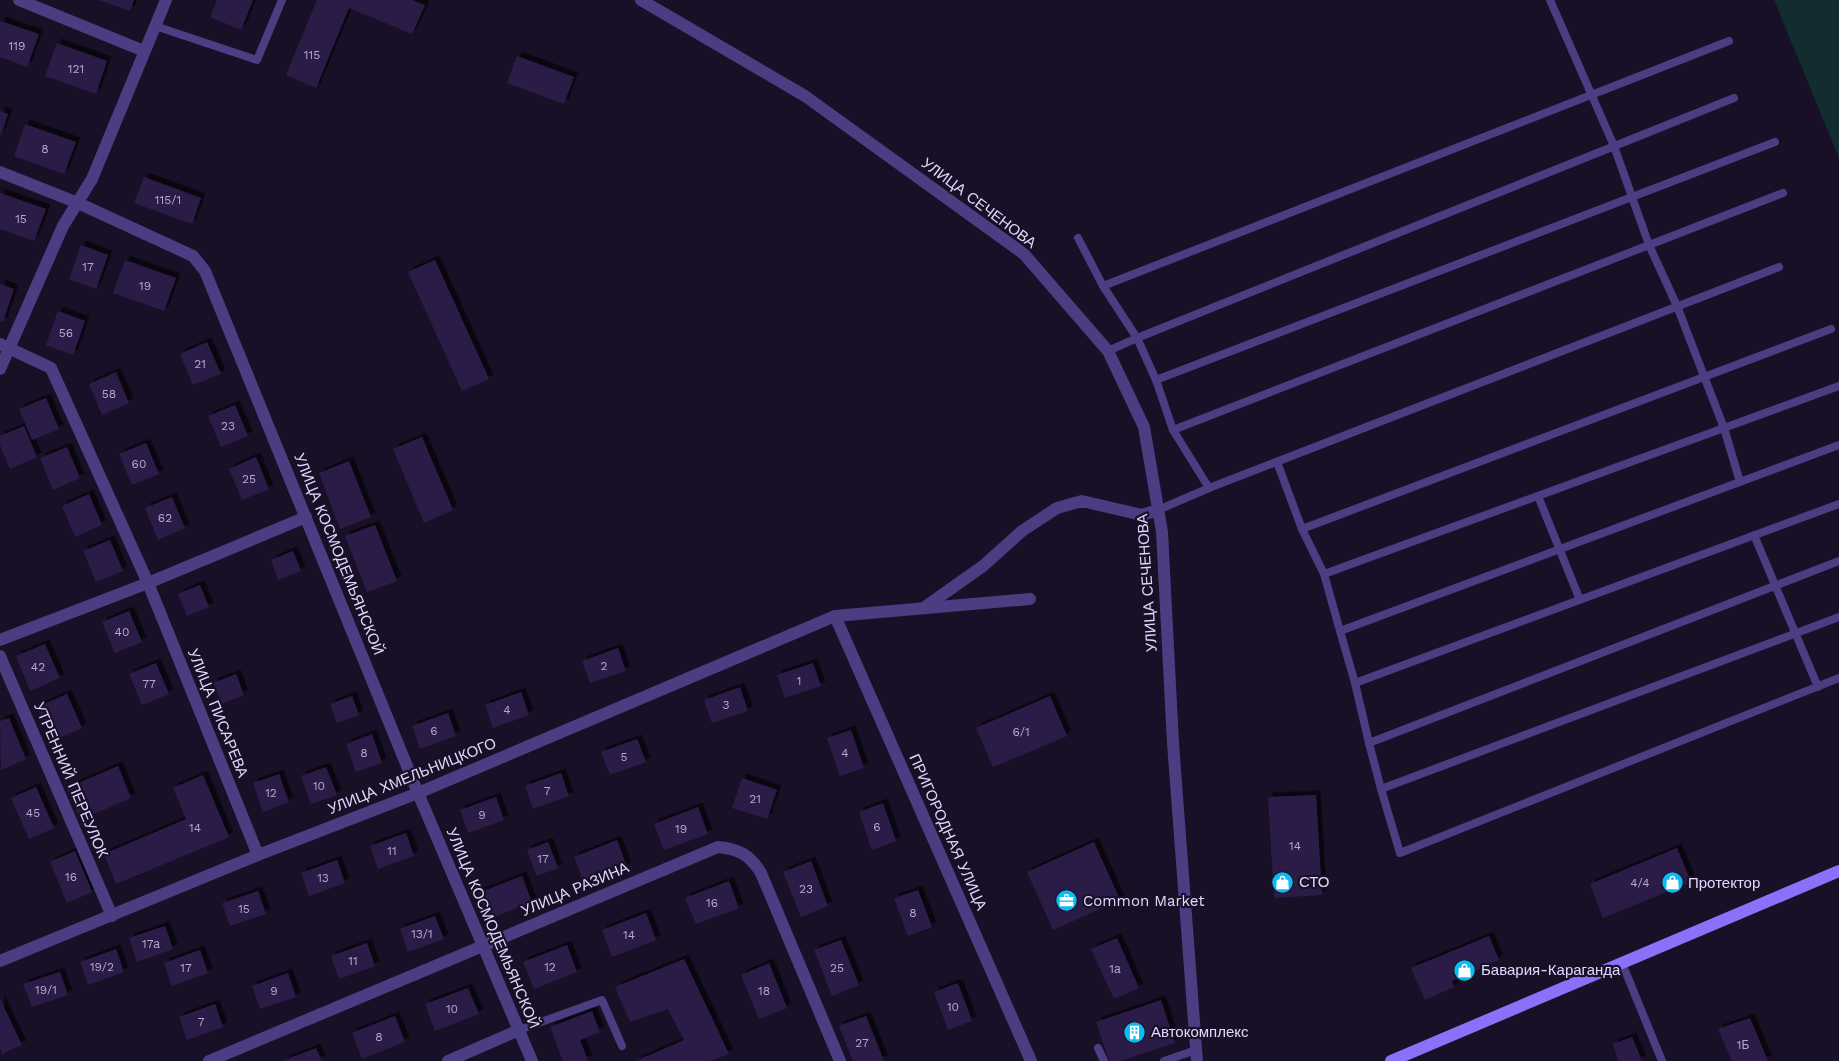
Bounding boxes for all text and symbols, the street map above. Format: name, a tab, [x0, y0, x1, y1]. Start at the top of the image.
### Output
house number: 119	[9, 39, 25, 53]
house number: 115	[304, 48, 320, 62]
house number: 121	[68, 62, 84, 76]
house number: 8	[41, 142, 49, 156]
street label: УЛИЦА СЕЧЕНОВА	[918, 154, 1040, 252]
house number: 115/1	[155, 193, 181, 207]
house number: 15	[15, 212, 27, 226]
house number: 17	[82, 260, 94, 274]
house number: 19	[139, 279, 151, 293]
house number: 56	[59, 326, 73, 340]
house number: 21	[194, 357, 206, 371]
house number: 58	[102, 387, 116, 401]
house number: 23	[221, 419, 235, 433]
street label: УЛИЦА КОСМОДЕМЬЯНСКОЙ	[290, 451, 388, 657]
house number: 60	[132, 457, 146, 471]
house number: 25	[242, 472, 256, 486]
house number: 62	[158, 511, 172, 525]
street label: УЛИЦА СЕЧЕНОВА	[1133, 513, 1161, 653]
house number: 40	[115, 625, 129, 639]
street label: УЛИЦА ПИСАРЕВА	[184, 646, 252, 780]
house number: 2	[601, 659, 608, 673]
house number: 42	[31, 660, 45, 674]
house number: 1	[797, 674, 801, 688]
house number: 77	[142, 677, 156, 691]
house number: 3	[723, 698, 730, 712]
street label: УТРЕННИЙ ПЕРЕУЛОК	[30, 700, 112, 861]
house number: 4	[503, 703, 511, 717]
house number: 6	[430, 724, 438, 738]
house number: 6/1	[1012, 725, 1030, 739]
street label: УЛИЦА ХМЕЛЬНИЦКОГО	[325, 734, 499, 818]
house number: 8	[360, 746, 368, 760]
house number: 4	[841, 746, 849, 760]
house number: 5	[621, 750, 628, 764]
street label: ПРИГОРОДНАЯ УЛИЦА	[905, 751, 991, 913]
house number: 10	[313, 779, 325, 793]
house number: 7	[544, 784, 551, 798]
house number: 12	[265, 786, 277, 800]
house number: 21	[749, 792, 761, 806]
house number: 45	[26, 806, 40, 820]
house number: 9	[478, 808, 486, 822]
house number: 6	[873, 820, 881, 834]
house number: 14	[189, 821, 201, 835]
house number: 19	[675, 822, 687, 836]
street label: УЛИЦА КОСМОДЕМЬЯНСКОЙ	[443, 825, 543, 1031]
house number: 14	[1289, 839, 1301, 853]
house number: 11	[387, 844, 397, 858]
house number: 17	[537, 852, 549, 866]
street label: УЛИЦА РАЗИНА	[518, 858, 632, 920]
house number: 16	[65, 870, 77, 884]
shop icon: СТО	[1271, 870, 1295, 894]
house number: 13	[317, 871, 329, 885]
shop icon: Протектор	[1660, 871, 1684, 895]
place label: СТО	[1299, 873, 1330, 891]
place label: Протектор	[1688, 874, 1760, 892]
house number: 4/4	[1630, 876, 1650, 890]
house number: 23	[799, 882, 813, 896]
office icon: Common Market	[1055, 889, 1079, 913]
place label: Common Market	[1083, 892, 1205, 910]
house number: 16	[706, 896, 718, 910]
house number: 15	[238, 902, 250, 916]
house number: 8	[909, 906, 917, 920]
house number: 13/1	[411, 927, 433, 941]
house number: 14	[623, 928, 635, 942]
house number: 17а	[142, 937, 160, 951]
house number: 11	[348, 954, 358, 968]
shop icon: Бавария-Караганда	[1453, 958, 1477, 982]
house number: 19/2	[90, 960, 114, 974]
house number: 12	[544, 960, 556, 974]
house number: 17	[180, 961, 192, 975]
house number: 25	[830, 961, 844, 975]
place label: Бавария-Караганда	[1481, 961, 1621, 979]
house number: 1а	[1109, 962, 1121, 976]
house number: 19/1	[35, 983, 57, 997]
house number: 9	[270, 984, 278, 998]
house number: 18	[758, 984, 770, 998]
house number: 10	[947, 1000, 959, 1014]
house number: 10	[446, 1002, 458, 1016]
house number: 7	[198, 1015, 205, 1029]
building icon: Автокомплекс	[1123, 1020, 1147, 1044]
place label: Автокомплекс	[1151, 1023, 1249, 1041]
house number: 8	[375, 1030, 383, 1044]
house number: 27	[855, 1036, 869, 1050]
house number: 1Б	[1737, 1038, 1749, 1052]

